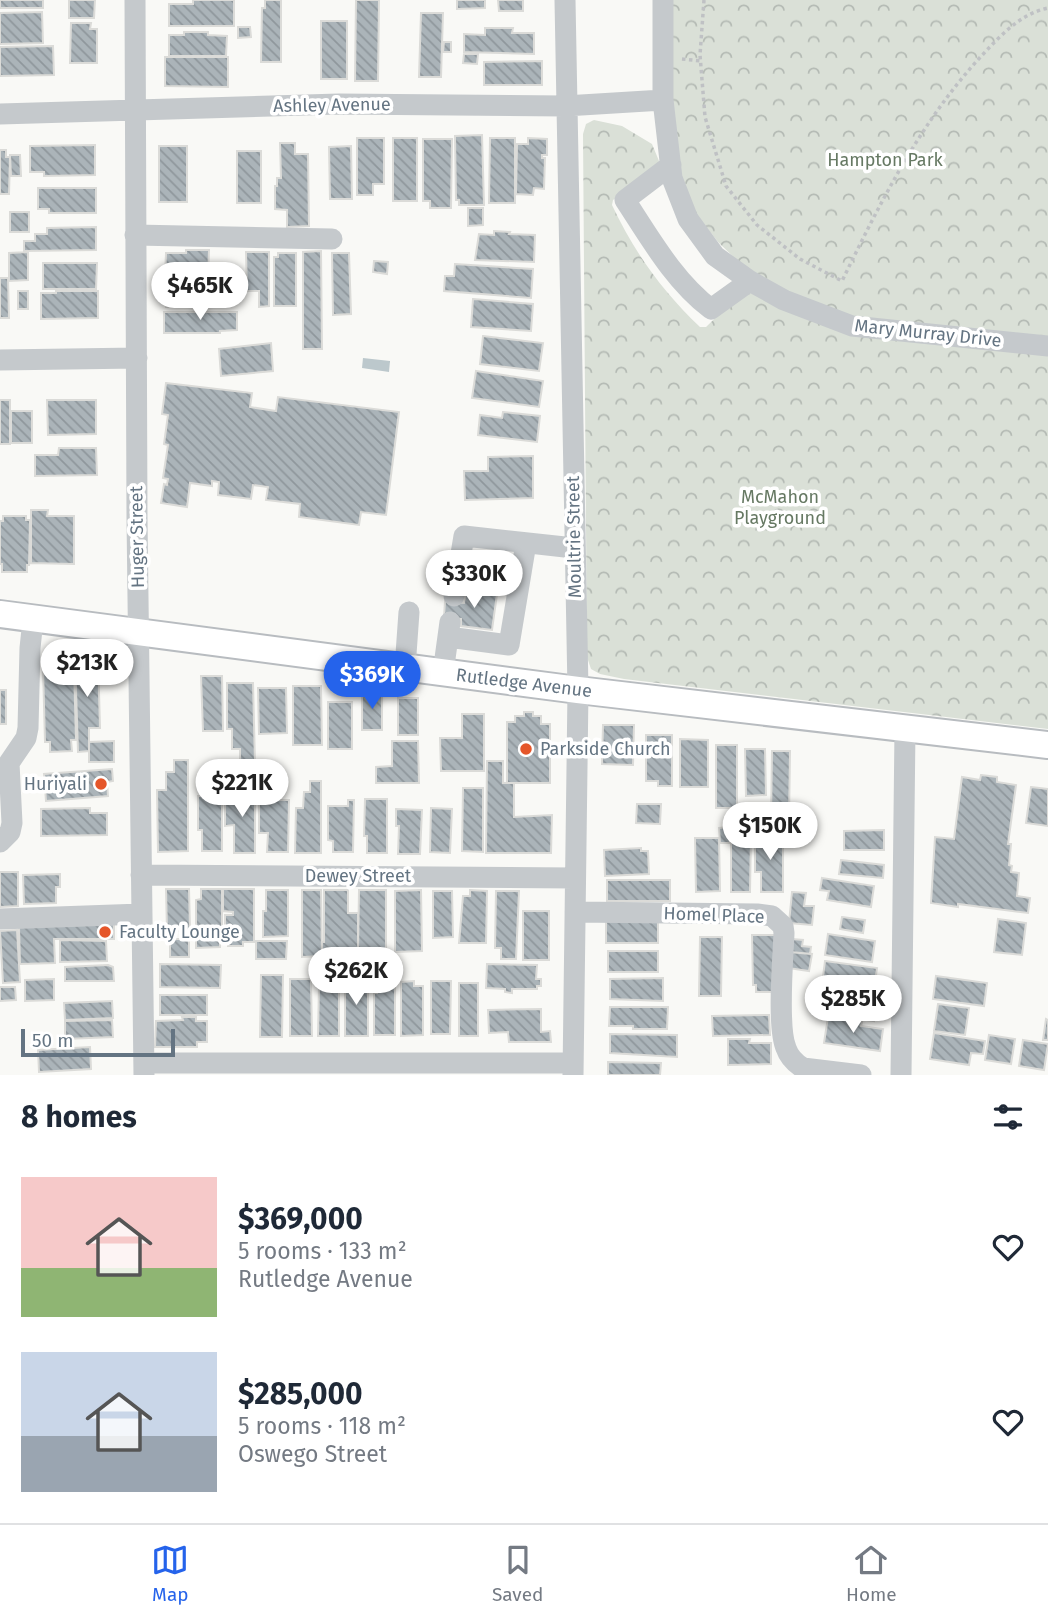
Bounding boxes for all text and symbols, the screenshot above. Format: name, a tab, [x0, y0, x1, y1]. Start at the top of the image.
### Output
street label: Ashley Avenue	[273, 93, 391, 117]
park label: Hampton Park	[827, 149, 944, 171]
pin: $465K	[151, 262, 249, 322]
text: $465K	[167, 271, 233, 299]
street label: Mary Murray Drive	[854, 314, 1002, 352]
street label: Moultrie Street	[562, 475, 586, 598]
street label: Huger Street	[125, 485, 149, 588]
park label: McMahon Playground	[734, 486, 826, 529]
pin: $330K	[425, 550, 523, 610]
text: $330K	[442, 559, 506, 587]
pin: $213K	[38, 640, 136, 699]
text: $213K	[57, 648, 117, 676]
pin: $369K	[323, 652, 421, 711]
text: $369K	[340, 660, 404, 688]
street label: Rutledge Avenue	[455, 664, 593, 702]
place label: Parkside Church	[540, 738, 671, 760]
marker: Parkside Church	[518, 741, 534, 757]
pin: $221K	[193, 760, 291, 819]
text: $221K	[212, 768, 272, 796]
place label: Huriyali	[24, 773, 87, 795]
marker: Huriyali	[93, 776, 109, 792]
pin: $150K	[721, 802, 819, 862]
text: $150K	[739, 811, 801, 839]
street label: Dewey Street	[305, 865, 412, 887]
street label: Homel Place	[663, 902, 765, 928]
place label: Faculty Lounge	[119, 921, 240, 943]
marker: Faculty Lounge	[97, 924, 113, 940]
pin: $262K	[307, 948, 405, 1007]
text: $262K	[324, 956, 388, 984]
pin: $285K	[804, 976, 902, 1035]
text: $285K	[821, 984, 885, 1012]
scale bar	[21, 1026, 175, 1058]
text: 50 m	[32, 1029, 73, 1052]
icon: filters	[989, 1098, 1027, 1136]
text: 8 homes	[21, 1099, 137, 1135]
text: $369,000	[238, 1201, 363, 1237]
icon: home	[77, 1205, 161, 1289]
icon: heart	[989, 1228, 1027, 1266]
text: 5 rooms · 133 m²	[238, 1237, 407, 1265]
text: Rutledge Avenue	[238, 1265, 413, 1293]
text: $285,000	[238, 1376, 363, 1412]
icon: home	[77, 1380, 161, 1464]
icon: heart	[989, 1403, 1027, 1441]
text: 5 rooms · 118 m²	[238, 1412, 406, 1440]
text: Oswego Street	[238, 1440, 387, 1468]
tab: Map	[151, 1541, 189, 1606]
tab: Saved	[492, 1541, 543, 1606]
tab: Home	[846, 1541, 897, 1606]

